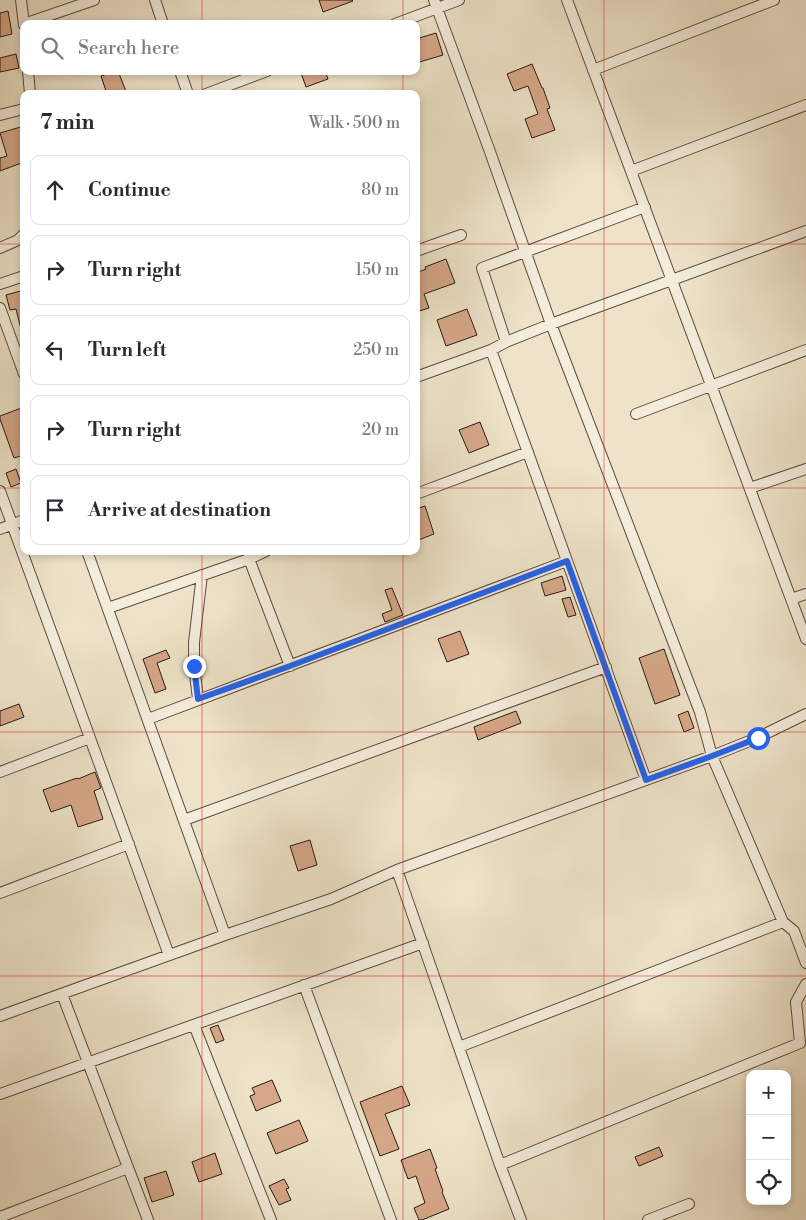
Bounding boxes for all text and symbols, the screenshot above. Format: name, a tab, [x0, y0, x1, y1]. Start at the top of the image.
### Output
search box	[20, 20, 420, 75]
icon: search	[38, 34, 66, 62]
text: Search here	[78, 36, 179, 60]
text: 7 min	[40, 110, 94, 136]
text: Walk · 500 m	[309, 113, 400, 133]
icon: ahead	[41, 176, 69, 204]
text: Continue	[88, 178, 171, 202]
text: 80 m	[361, 180, 399, 200]
icon: right	[41, 256, 69, 284]
text: Turn right	[88, 258, 181, 282]
text: 150 m	[355, 260, 399, 280]
icon: left	[41, 336, 69, 364]
text: Turn left	[88, 338, 167, 362]
text: 250 m	[353, 340, 399, 360]
icon: right	[41, 416, 69, 444]
text: Turn right	[88, 418, 181, 442]
text: 20 m	[362, 420, 399, 440]
icon: arrive	[41, 496, 69, 524]
text: Arrive at destination	[88, 498, 271, 522]
route end	[183, 655, 206, 678]
route start	[747, 727, 770, 750]
map controls	[746, 1070, 791, 1205]
button: +	[746, 1070, 791, 1115]
button: −	[746, 1115, 791, 1160]
button: locate	[746, 1160, 791, 1205]

